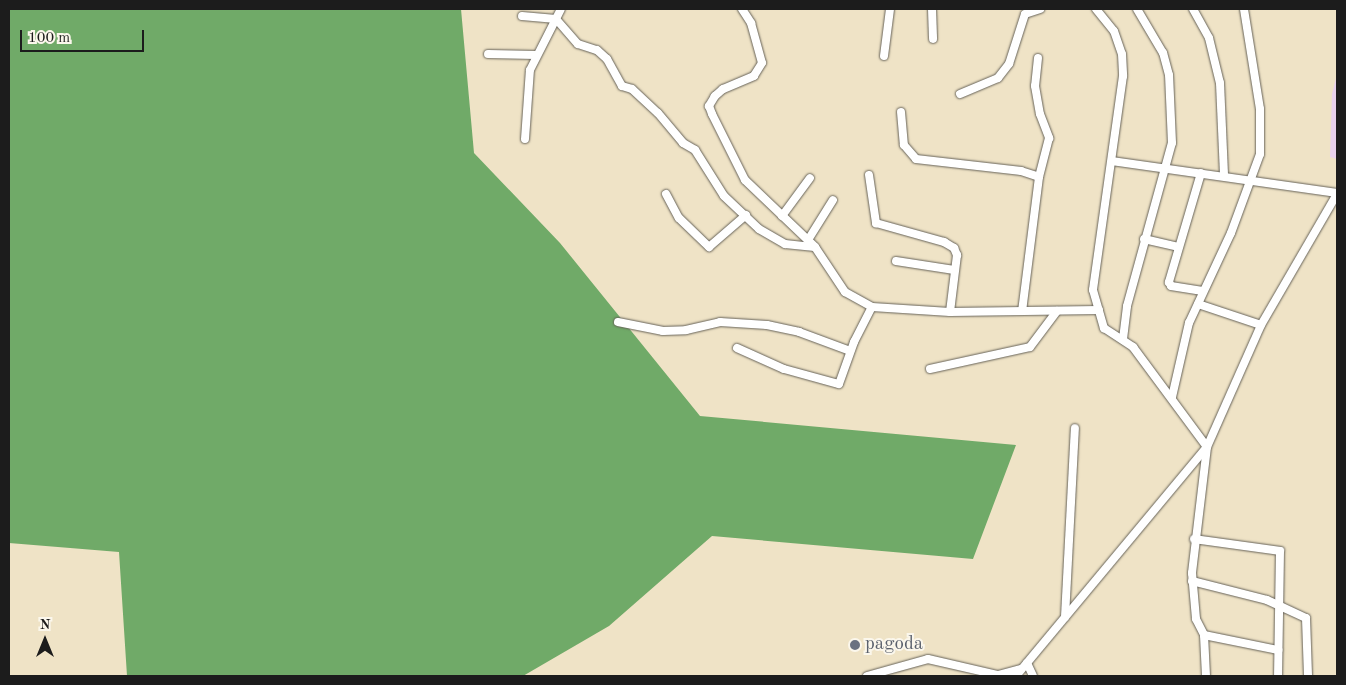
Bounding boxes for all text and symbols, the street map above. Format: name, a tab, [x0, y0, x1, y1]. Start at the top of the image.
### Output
scale bar	[22, 20, 146, 52]
text: 100 m	[28, 31, 70, 46]
north arrow	[20, 615, 70, 665]
text: N	[40, 618, 50, 632]
place label: pagoda	[865, 634, 923, 656]
marker: pagoda	[849, 639, 861, 651]

